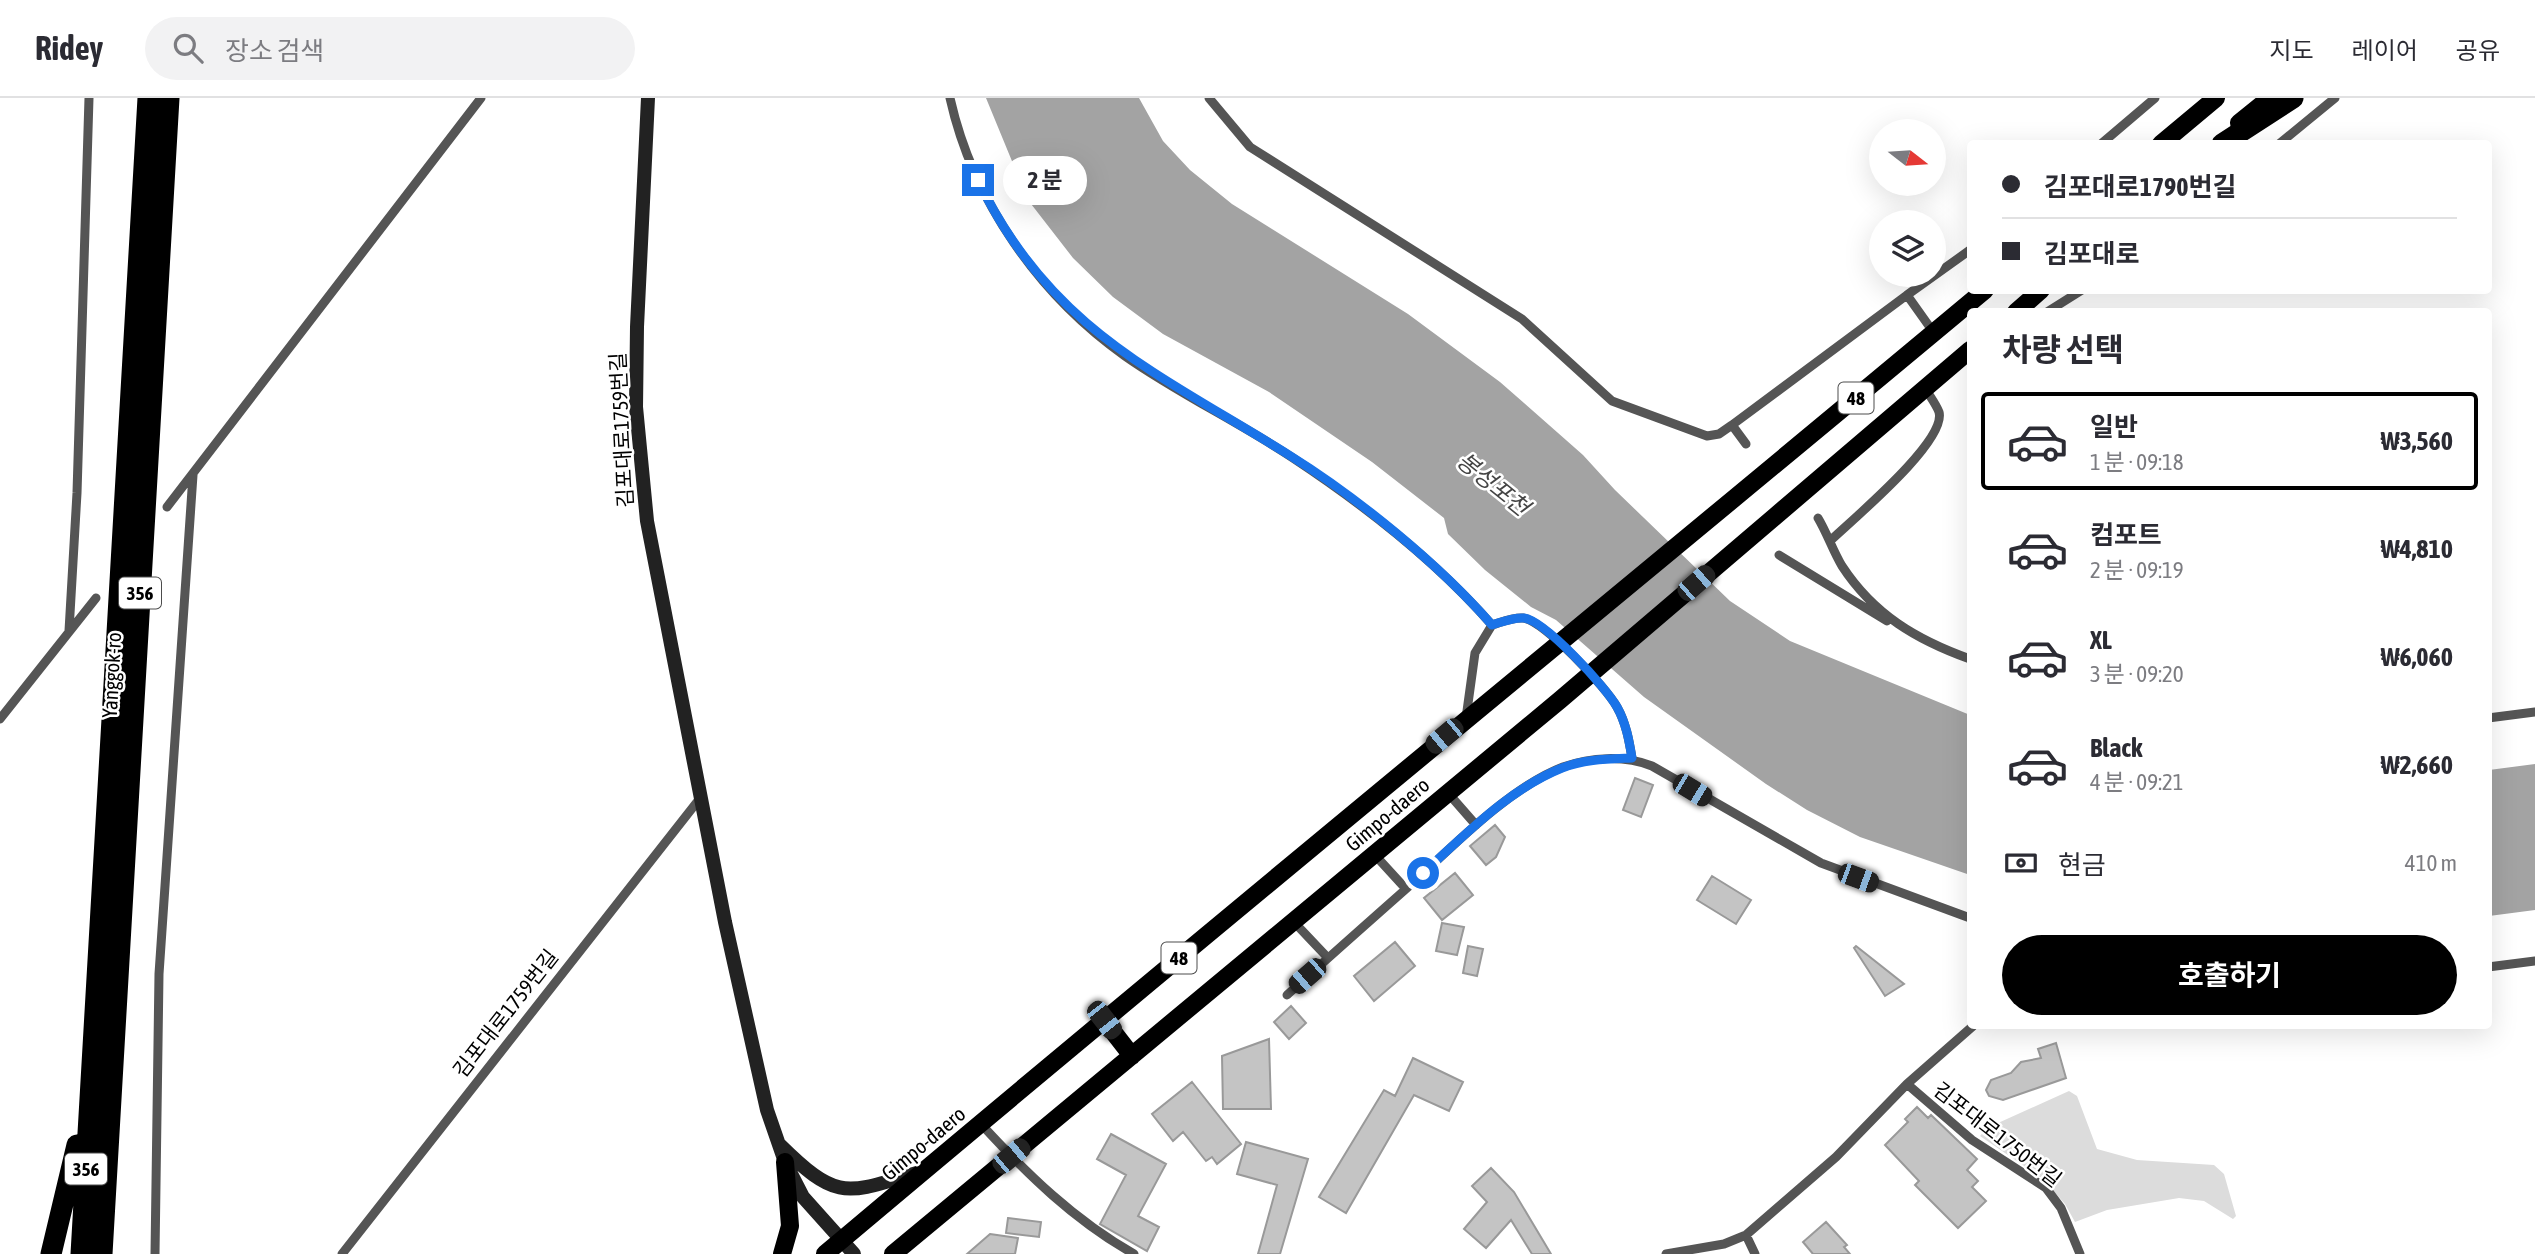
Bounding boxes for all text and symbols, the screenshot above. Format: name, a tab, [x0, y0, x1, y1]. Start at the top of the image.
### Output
search box	[145, 17, 635, 80]
text: Ridey	[35, 29, 103, 67]
icon: search	[169, 29, 207, 67]
text: 장소 검색	[225, 36, 324, 66]
text: 지도	[2269, 37, 2314, 64]
text: 레이어	[2352, 37, 2418, 64]
text: 공유	[2456, 37, 2500, 64]
north arrow	[1869, 119, 1946, 196]
map controls	[1869, 119, 1946, 287]
callout: 2 분	[1002, 155, 1086, 204]
route end	[962, 164, 994, 196]
text: 2 분	[1027, 167, 1063, 193]
text: 김포대로1790번길	[2044, 172, 2236, 202]
button: layers	[1869, 210, 1946, 287]
text: 김포대로	[2044, 239, 2140, 269]
text: 차량 선택	[2002, 331, 2124, 368]
street label: 김포대로1759번길	[605, 352, 637, 508]
road number: 48	[1839, 382, 1874, 414]
icon: car	[2006, 410, 2069, 473]
text: 일반	[2090, 412, 2138, 442]
text: ₩3,560	[2381, 426, 2453, 456]
water label: 봉성포천	[1452, 447, 1536, 523]
text: 1 분 · 09:18	[2090, 449, 2184, 475]
icon: car	[2006, 518, 2069, 581]
text: 컴포트	[2090, 520, 2162, 550]
text: ₩4,810	[2381, 534, 2453, 564]
text: 2 분 · 09:19	[2090, 557, 2184, 583]
car	[1674, 561, 1719, 605]
road number: 356	[119, 578, 161, 608]
text: XL	[2090, 625, 2112, 655]
icon: car	[2006, 626, 2069, 689]
street label: Yanggok-ro	[97, 632, 125, 718]
text: ₩6,060	[2381, 642, 2453, 672]
text: 3 분 · 09:20	[2090, 661, 2184, 687]
car	[1422, 714, 1467, 758]
text: Black	[2090, 733, 2142, 763]
icon: car	[2006, 734, 2069, 797]
text: ₩2,660	[2381, 750, 2453, 780]
text: 4 분 · 09:21	[2090, 769, 2184, 795]
car	[1669, 770, 1716, 810]
street label: Gimpo-daero	[1340, 772, 1434, 856]
icon: cash	[2002, 844, 2040, 882]
text: 현금	[2058, 850, 2106, 880]
text: 410 m	[2405, 850, 2457, 876]
route start	[1407, 857, 1439, 889]
car	[1835, 861, 1882, 895]
button: 호출하기	[2002, 935, 2457, 1015]
road number: 48	[1162, 943, 1196, 974]
street label: 김포대로1759번길	[448, 944, 562, 1082]
car	[1285, 954, 1330, 998]
car	[1083, 997, 1126, 1043]
street label: 김포대로1750번길	[1929, 1077, 2067, 1191]
street label: Gimpo-daero	[876, 1101, 970, 1185]
car	[989, 1134, 1034, 1178]
road number: 356	[65, 1154, 107, 1184]

